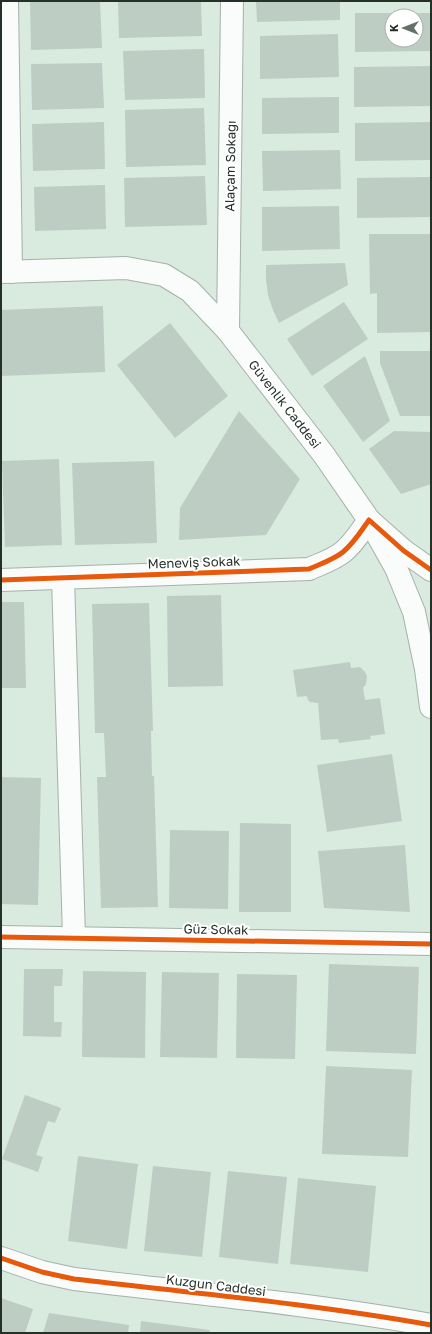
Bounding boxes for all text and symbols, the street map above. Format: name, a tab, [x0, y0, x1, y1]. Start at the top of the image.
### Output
north arrow	[384, 8, 424, 48]
text: K	[387, 24, 400, 32]
street label: Alaçam Sokağı	[221, 120, 239, 212]
street label: Güvenlik Caddesi	[245, 357, 325, 451]
street label: Meneviş Sokak	[147, 552, 241, 572]
street label: Güz Sokak	[183, 920, 249, 938]
street label: Kuzgun Caddesi	[165, 1271, 267, 1299]

